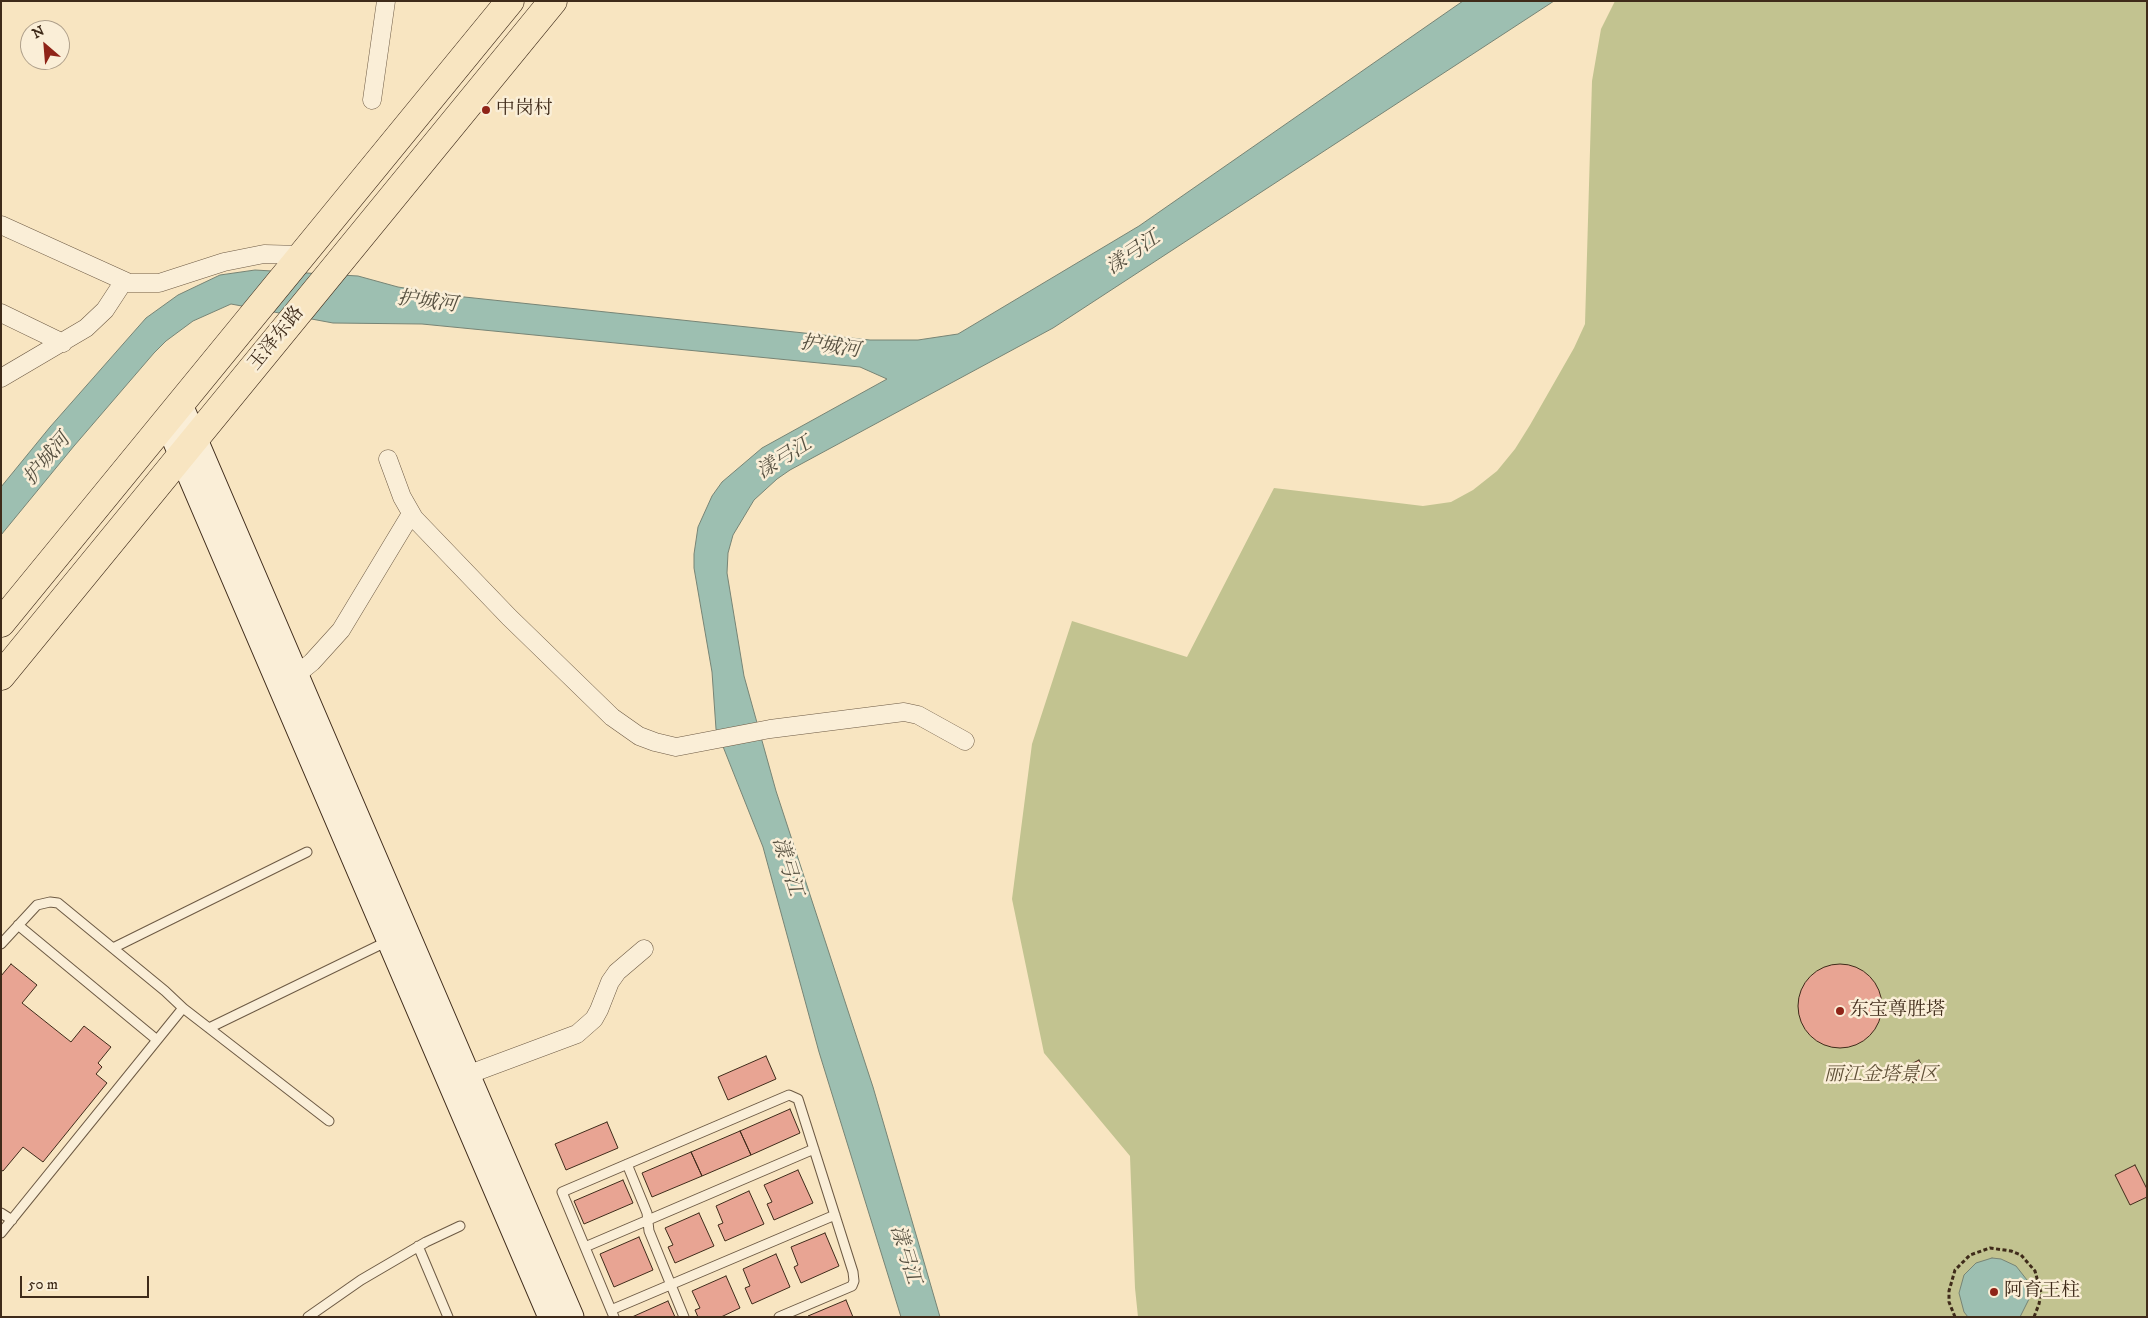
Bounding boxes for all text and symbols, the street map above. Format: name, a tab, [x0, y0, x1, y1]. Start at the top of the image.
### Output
north arrow	[20, 20, 70, 70]
text: N	[29, 22, 48, 43]
place label: 中岗村	[496, 99, 553, 121]
marker: 中岗村	[480, 104, 492, 116]
water label: 漾弓江	[1102, 227, 1166, 281]
water label: 护城河	[396, 287, 458, 319]
street label: 玉泽东路	[244, 302, 310, 376]
water label: 护城河	[799, 332, 861, 364]
water label: 护城河	[20, 429, 76, 491]
water label: 漾弓江	[753, 433, 817, 485]
water label: 漾弓江	[766, 835, 806, 899]
place label: 东宝尊胜塔	[1850, 1000, 1945, 1022]
marker: 东宝尊胜塔	[1834, 1005, 1846, 1017]
park label: 丽江金塔景区	[1824, 1065, 1938, 1087]
water label: 漾弓江	[884, 1223, 924, 1287]
scale bar	[22, 1266, 151, 1298]
text: 50 m	[28, 1275, 58, 1294]
place label: 阿育王柱	[2004, 1281, 2080, 1303]
marker: 阿育王柱	[1988, 1286, 2000, 1298]

